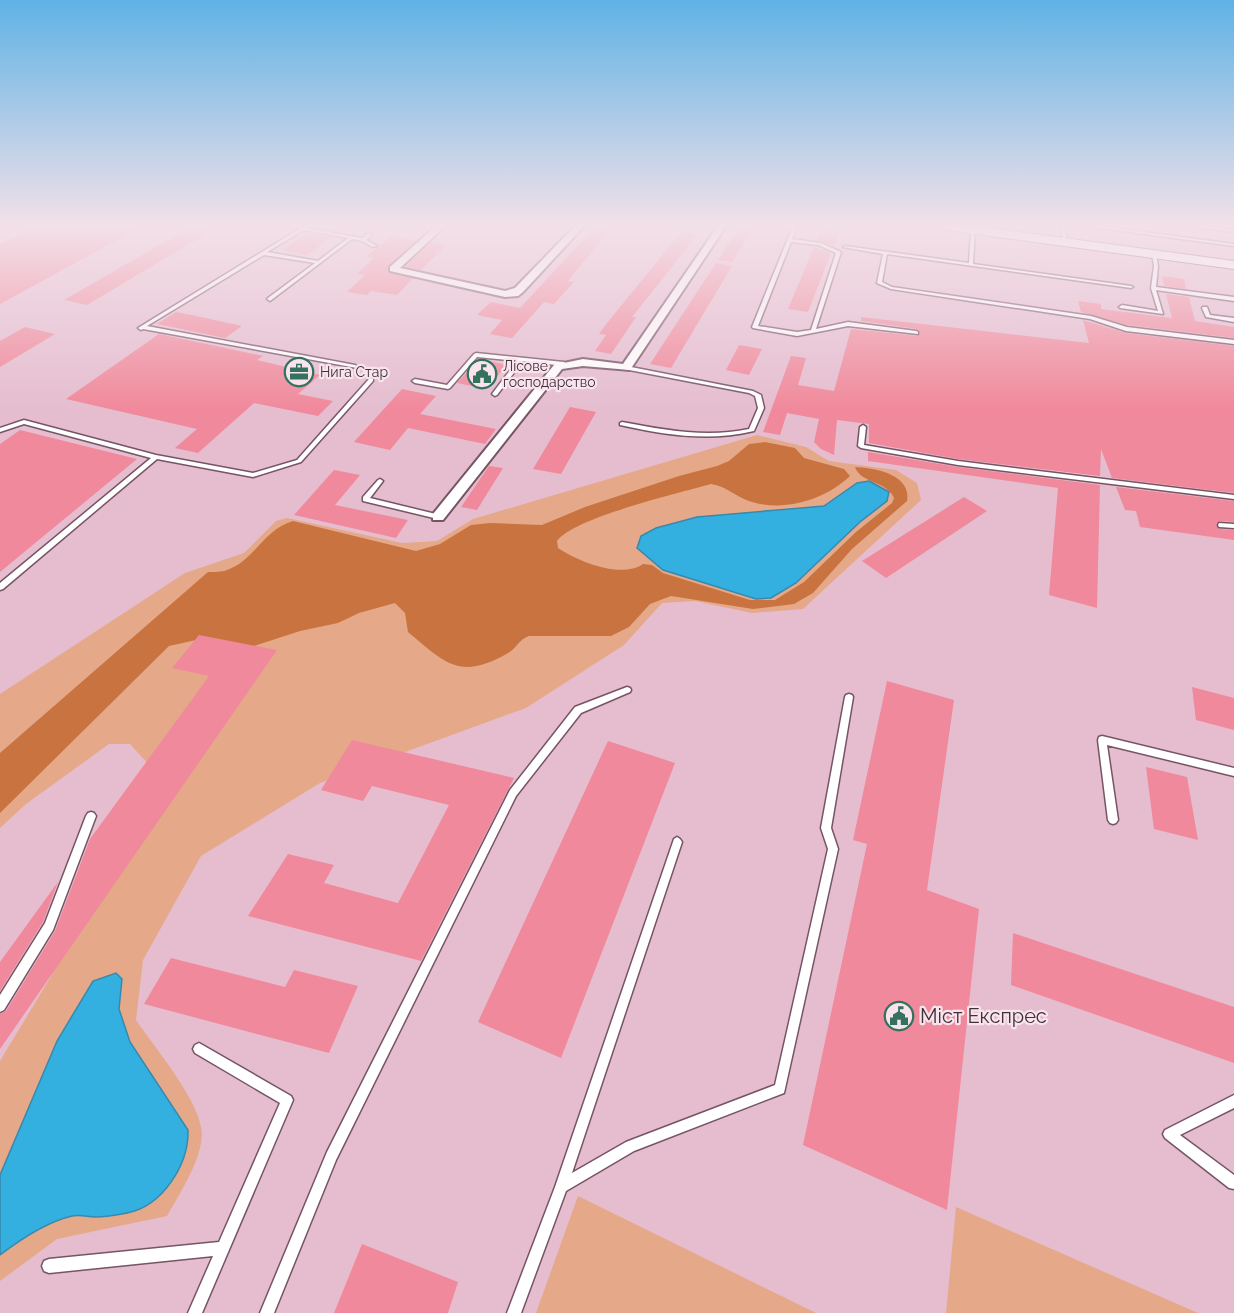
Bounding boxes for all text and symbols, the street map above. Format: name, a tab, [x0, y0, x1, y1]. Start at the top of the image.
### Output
office icon: Нига Стар	[283, 356, 315, 388]
public building icon: Лісове господарство	[466, 358, 498, 390]
place label: Лісове господарство	[503, 358, 596, 390]
place label: Нига Стар	[320, 364, 388, 380]
public building icon: Міст Експрес	[883, 1000, 915, 1032]
place label: Міст Експрес	[920, 1004, 1047, 1028]

